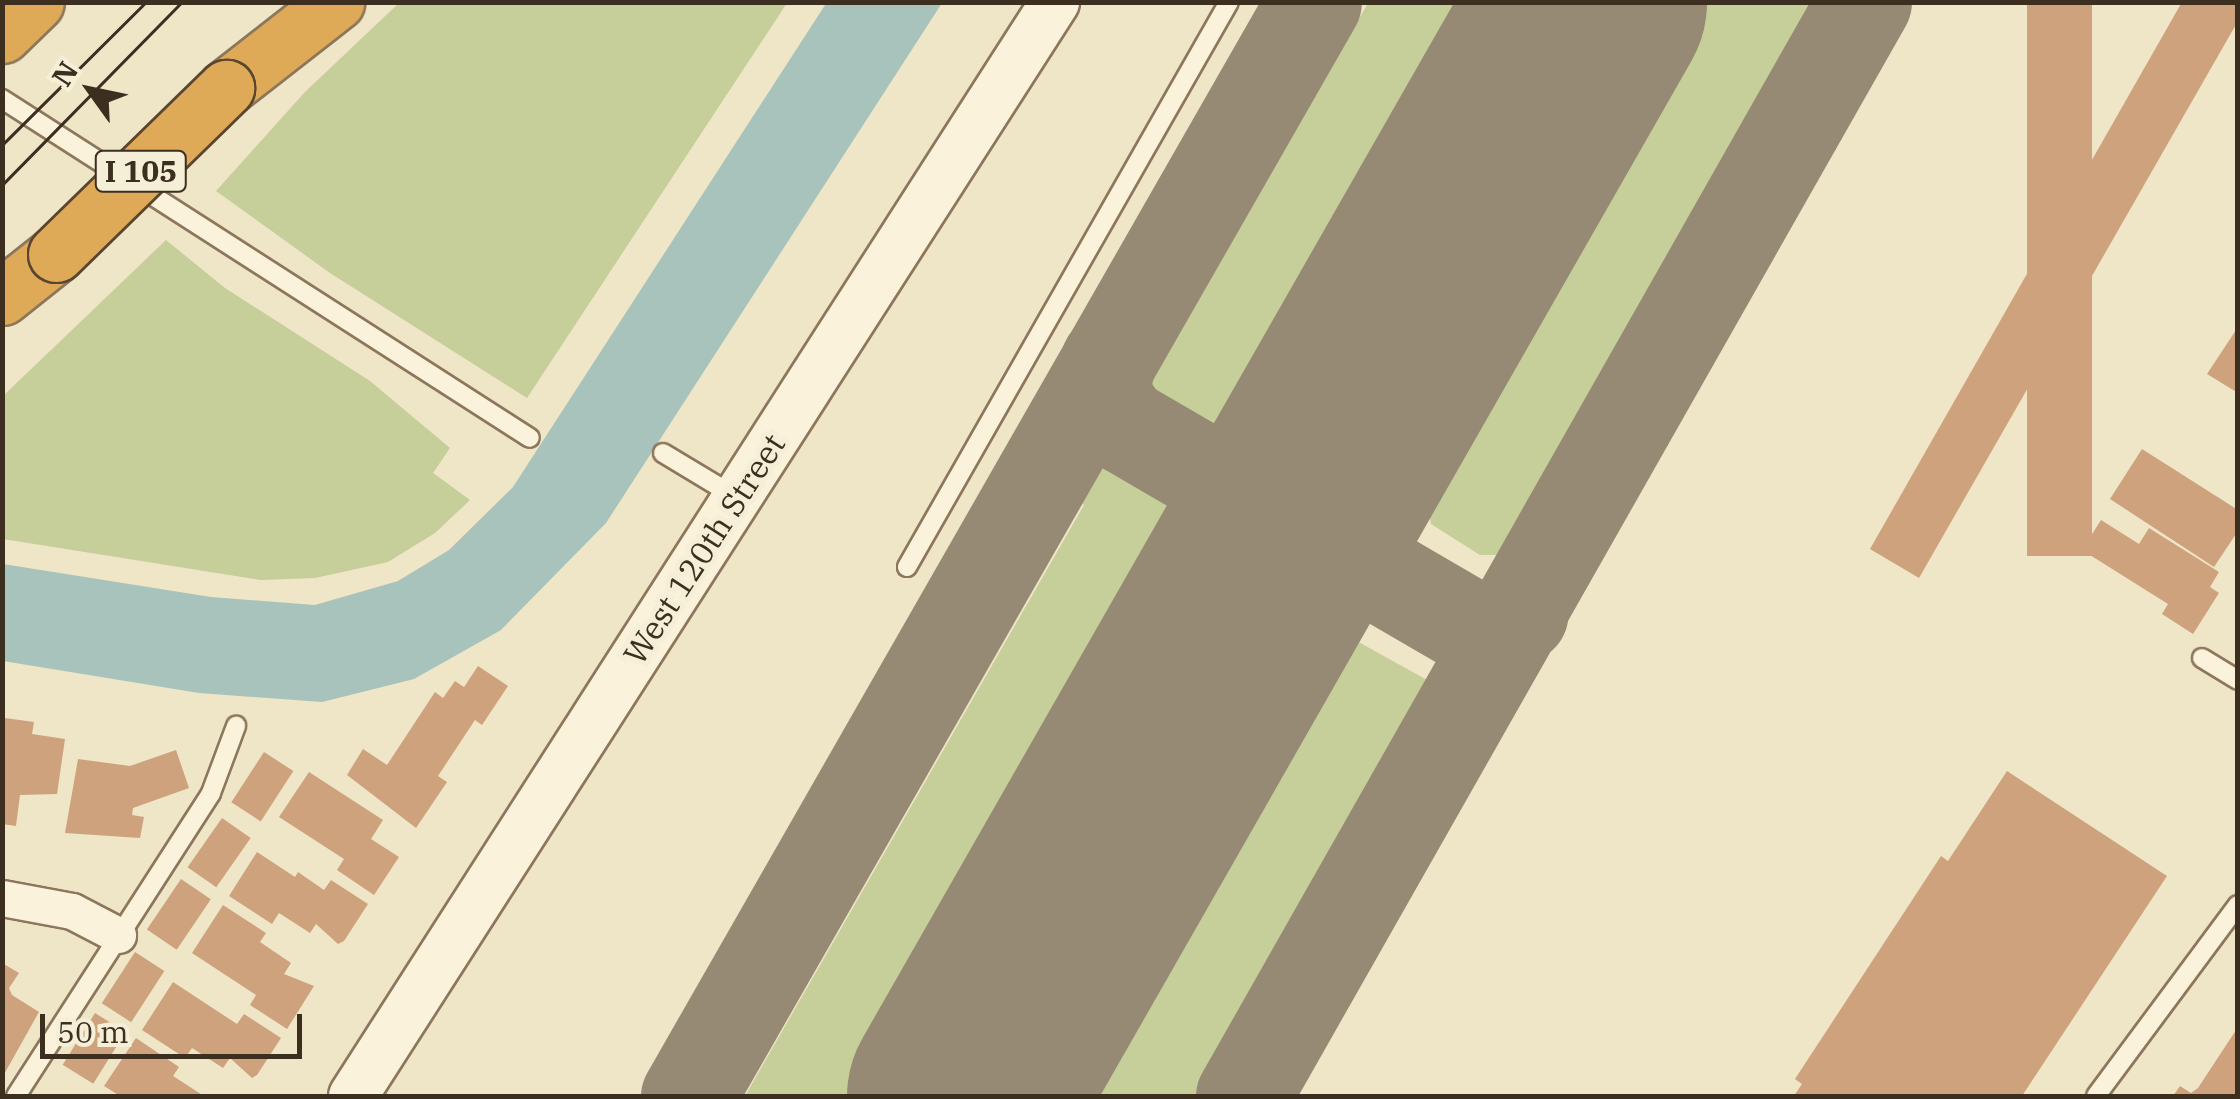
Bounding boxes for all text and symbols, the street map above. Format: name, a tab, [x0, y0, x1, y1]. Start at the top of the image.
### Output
north arrow	[40, 40, 140, 140]
text: N	[43, 54, 86, 93]
road number: I 105	[94, 146, 188, 196]
street label: West 120th Street	[615, 427, 793, 671]
scale bar	[45, 994, 308, 1056]
text: 50 m	[57, 1012, 129, 1051]

